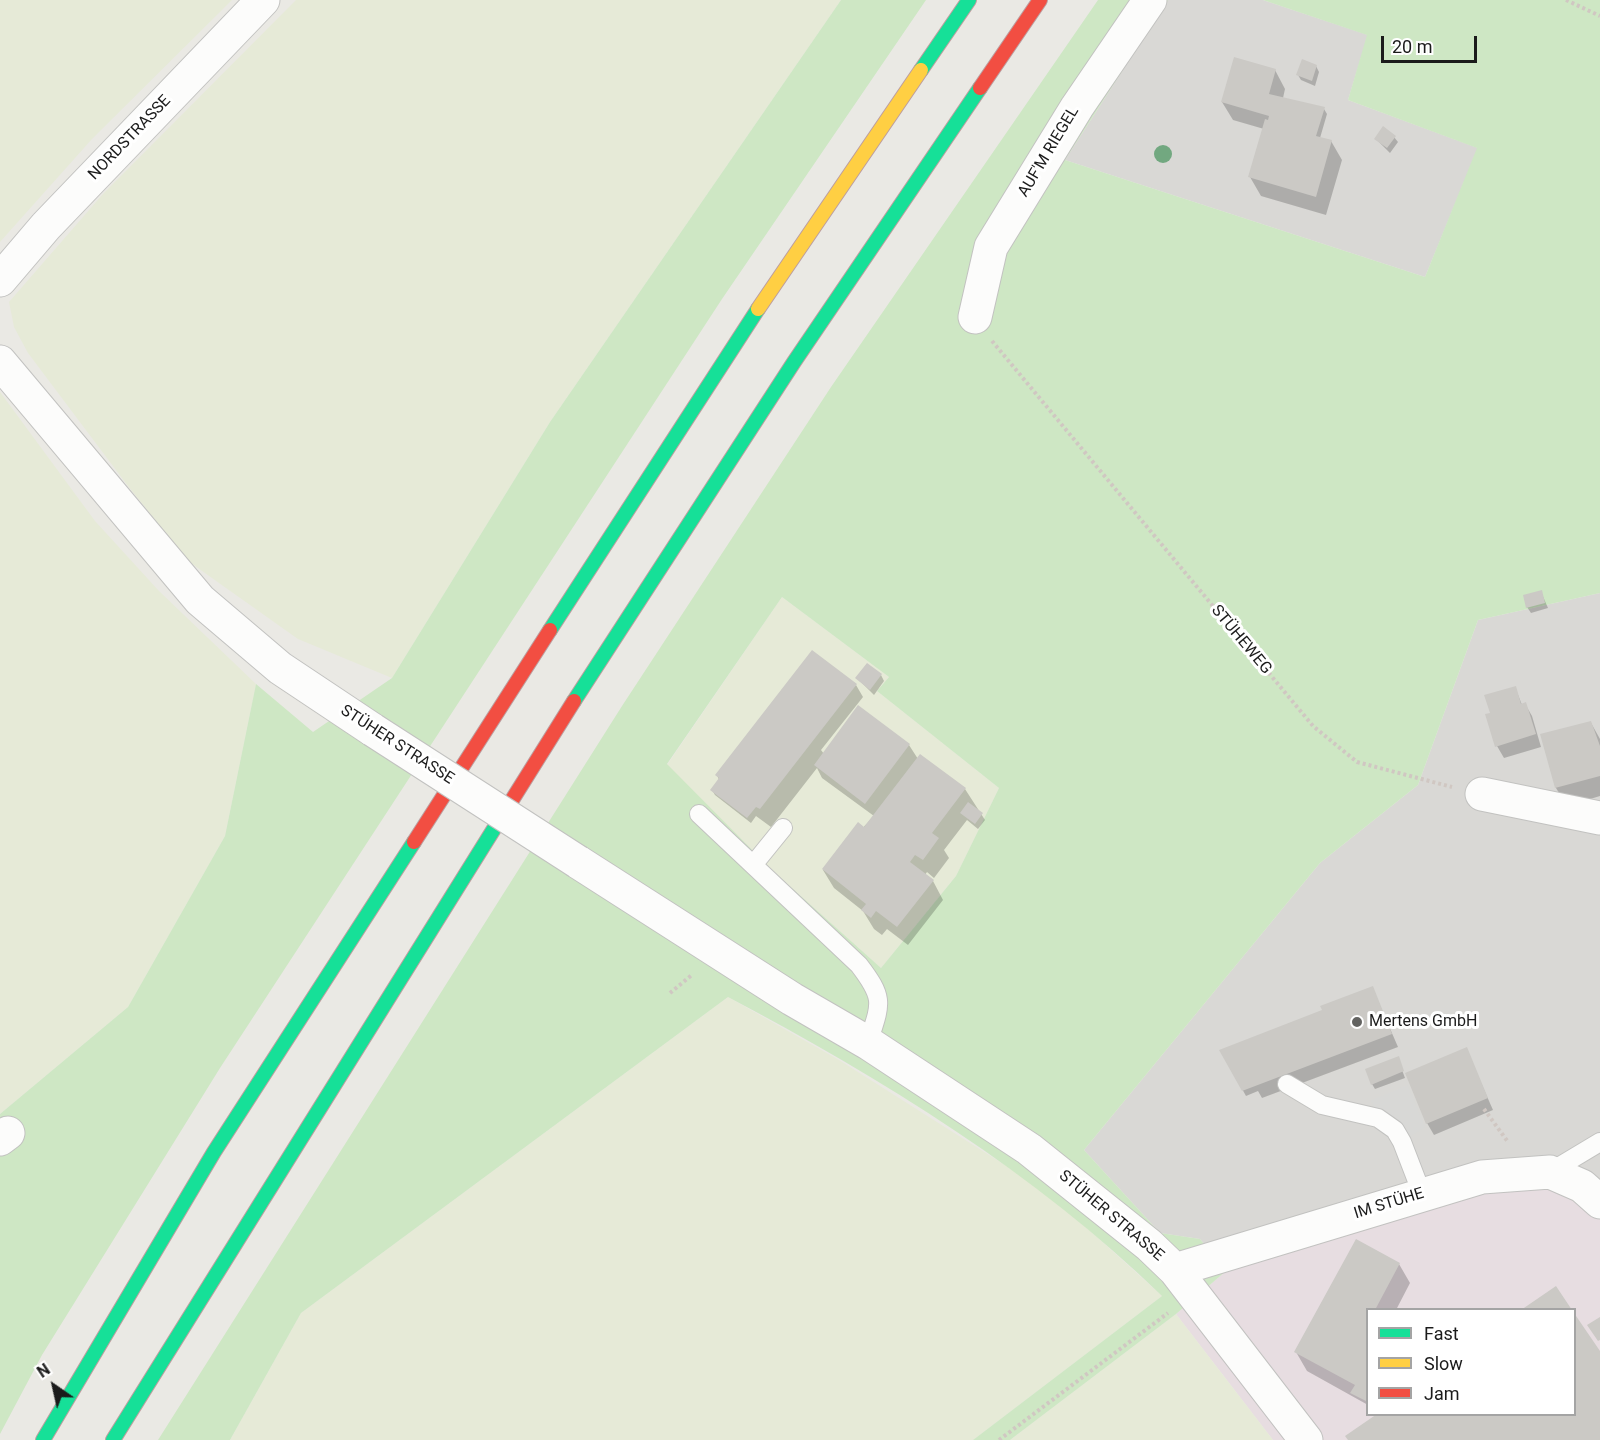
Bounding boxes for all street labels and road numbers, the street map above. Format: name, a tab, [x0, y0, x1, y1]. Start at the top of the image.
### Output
street label: NORDSTRASSE	[85, 92, 175, 184]
street label: AUF'M RIEGEL	[1014, 103, 1084, 201]
street label: STÜHEWEG	[1207, 602, 1275, 678]
street label: STÜHER STRASSE	[337, 701, 457, 789]
street label: STÜHER STRASSE	[1055, 1166, 1167, 1266]
street label: IM STÜHE	[1352, 1184, 1426, 1224]

